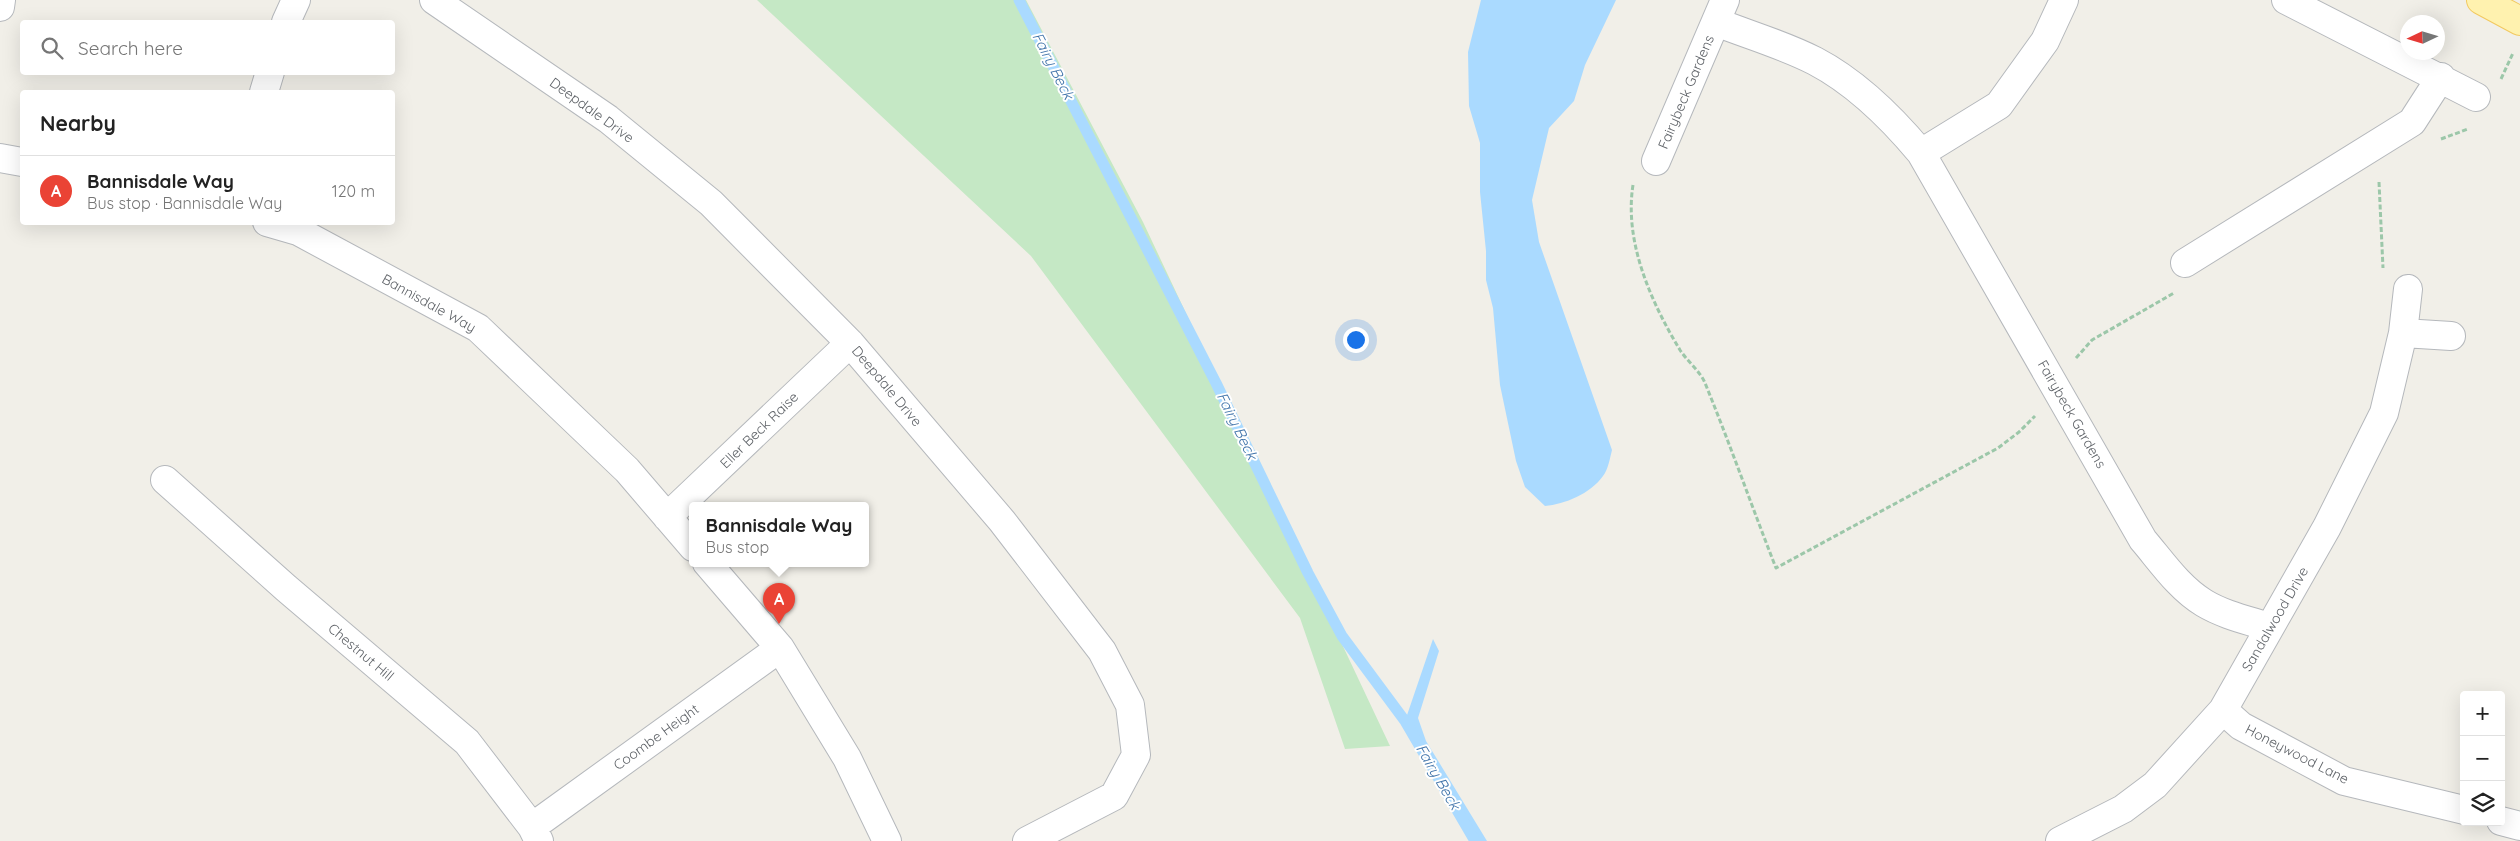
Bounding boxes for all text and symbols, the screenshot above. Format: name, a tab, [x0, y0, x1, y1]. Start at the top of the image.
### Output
north arrow	[2400, 15, 2445, 60]
search box	[20, 20, 395, 75]
water label: Fairy Beck	[1028, 29, 1079, 104]
street label: Fairybeck Gardens	[1654, 32, 1718, 152]
icon: search	[38, 34, 66, 62]
text: Search here	[78, 36, 183, 60]
street label: Deepdale Drive	[546, 73, 638, 147]
text: Nearby	[40, 110, 116, 136]
text: Bannisdale Way	[87, 169, 234, 193]
text: A	[51, 181, 61, 201]
text: 120 m	[332, 181, 375, 201]
text: Bus stop · Bannisdale Way	[87, 193, 282, 213]
street label: Bannisdale Way	[379, 270, 479, 336]
your location	[1343, 327, 1369, 353]
street label: Deepdale Drive	[848, 342, 926, 430]
street label: Fairybeck Gardens	[2034, 357, 2110, 471]
street label: Eller Beck Raise	[716, 388, 802, 472]
water label: Fairy Beck	[1213, 389, 1263, 464]
popup	[689, 502, 869, 567]
text: Bannisdale Way	[706, 513, 852, 537]
text: Bus stop	[706, 537, 769, 557]
street label: Sandalwood Drive	[2238, 563, 2312, 675]
pin: A	[763, 583, 795, 624]
street label: Chestnut Hill	[324, 619, 398, 685]
map controls	[2460, 691, 2505, 826]
button: +	[2460, 691, 2505, 736]
street label: Coombe Height	[610, 700, 703, 774]
street label: Honeywood Lane	[2242, 720, 2352, 788]
button: −	[2460, 736, 2505, 781]
water label: Fairy Beck	[1412, 740, 1466, 815]
button: layers	[2460, 781, 2505, 826]

